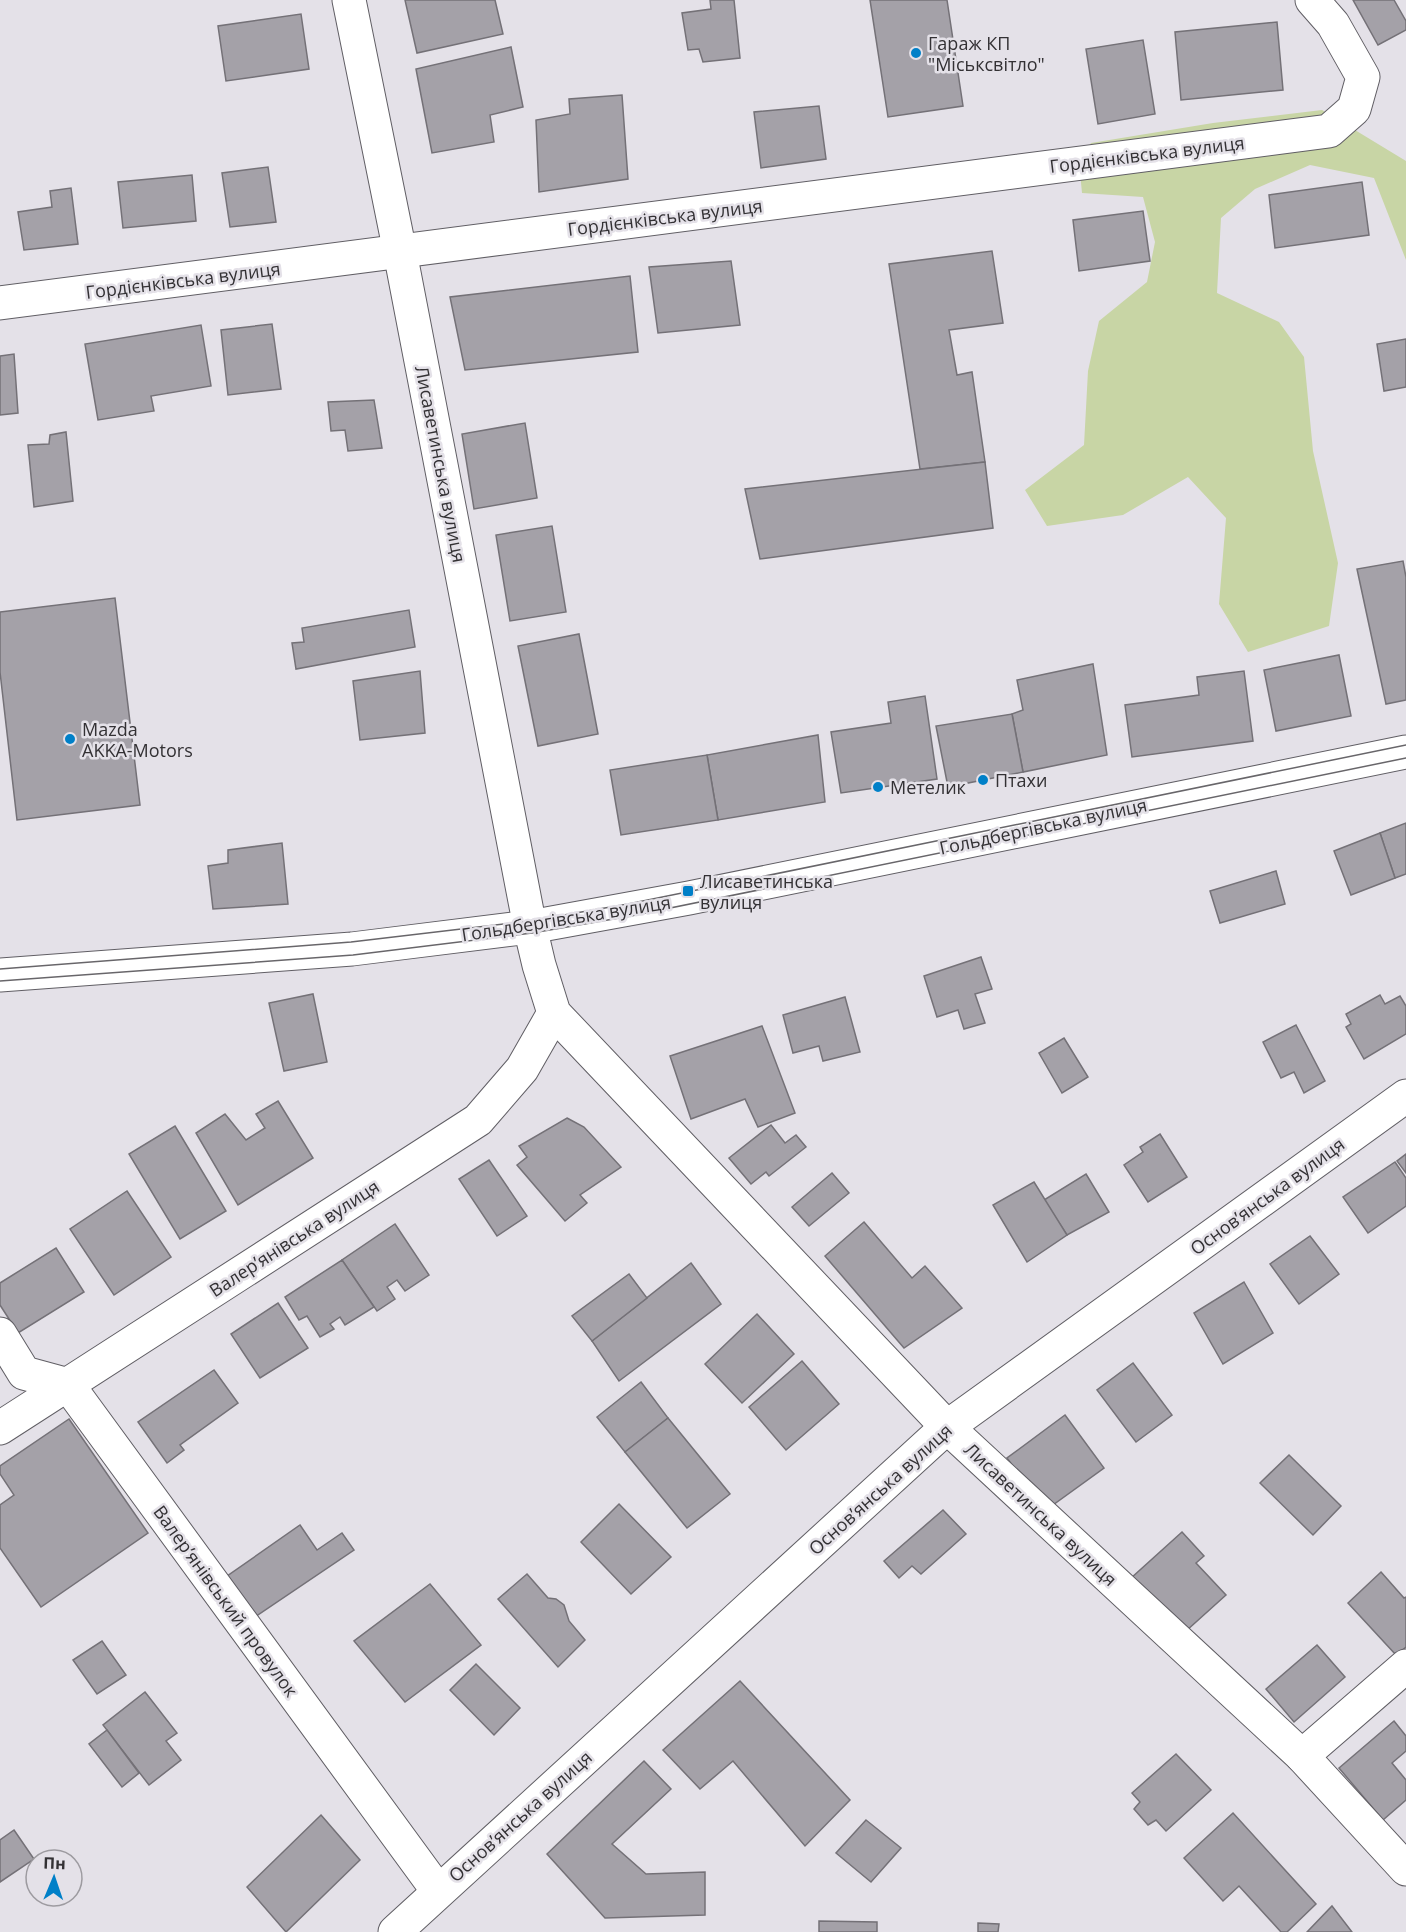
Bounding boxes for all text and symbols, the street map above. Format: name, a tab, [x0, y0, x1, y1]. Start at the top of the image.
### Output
place label: Гараж КП "Міськсвітло"	[928, 31, 1045, 76]
marker: Гараж КП "Міськсвітло"	[909, 46, 923, 60]
street label: Гордієнківська вулиця	[1048, 130, 1246, 178]
street label: Гордієнківська вулиця	[566, 193, 764, 241]
street label: Гордієнківська вулиця	[84, 256, 282, 304]
street label: Лисаветинська вулиця	[410, 364, 472, 564]
place label: Mazda AKKA-Motors	[82, 717, 193, 762]
marker: Mazda AKKA-Motors	[63, 732, 77, 746]
place label: Птахи	[995, 768, 1047, 792]
marker: Птахи	[976, 773, 990, 787]
place label: Метелик	[890, 775, 967, 799]
marker: Метелик	[871, 780, 885, 794]
street label: Гольдбергівська вулиця	[937, 792, 1149, 860]
place label: Лисаветинська вулиця	[700, 869, 833, 914]
marker: Лисаветинська вулиця	[681, 884, 695, 898]
street label: Гольдбергівська вулиця	[460, 890, 672, 946]
street label: Основ’янська вулиця	[1185, 1132, 1349, 1260]
street label: Валер’янівська вулиця	[204, 1174, 384, 1302]
street label: Основ’янська вулиця	[803, 1418, 957, 1560]
street label: Лисаветинська вулиця	[960, 1437, 1122, 1591]
street label: Валер’янівський провулок	[148, 1500, 304, 1702]
street label: Основ’янська вулиця	[443, 1745, 597, 1887]
north arrow	[24, 1848, 84, 1908]
text: Пн	[43, 1852, 66, 1874]

